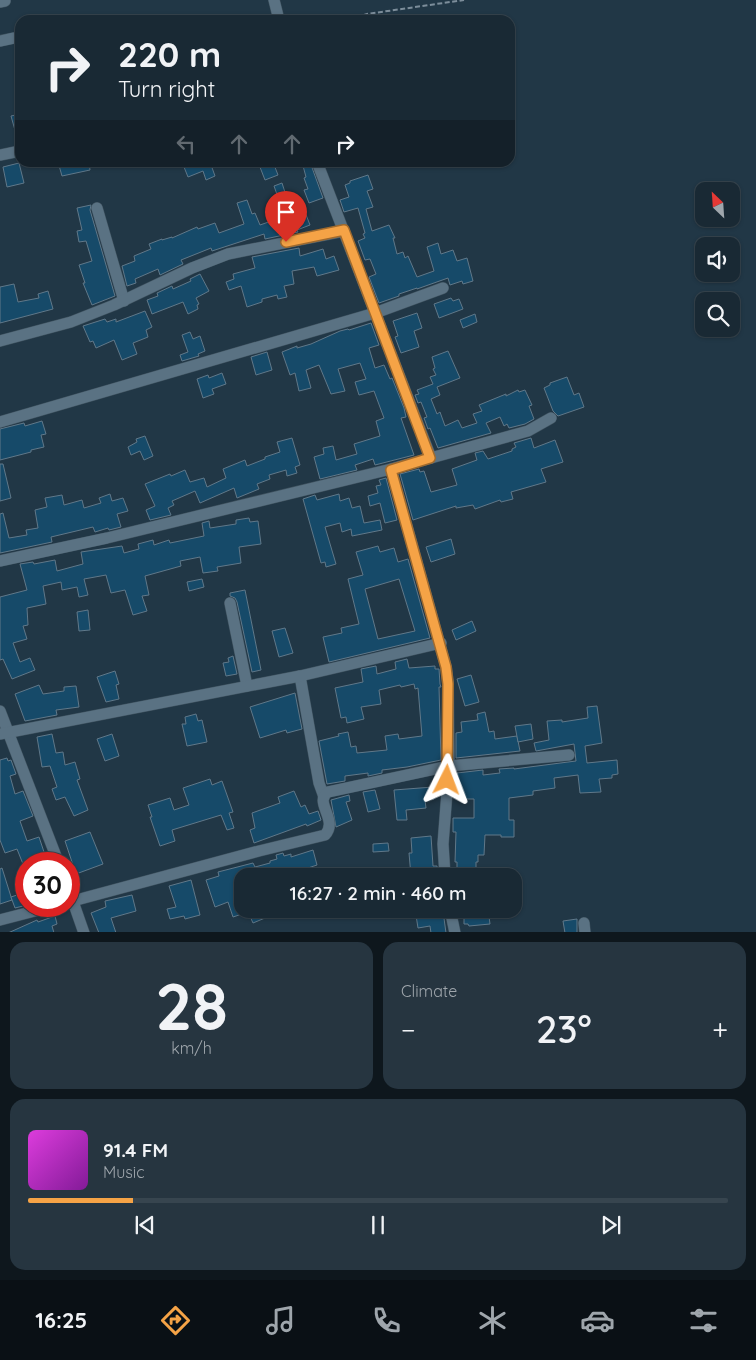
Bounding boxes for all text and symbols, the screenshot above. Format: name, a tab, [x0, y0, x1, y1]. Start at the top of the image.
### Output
text: 220 m	[118, 32, 221, 76]
icon: right	[35, 35, 100, 100]
text: Turn right	[118, 75, 215, 103]
icon: left	[172, 130, 200, 158]
icon: ahead	[225, 130, 253, 158]
icon: ahead	[278, 130, 306, 158]
icon: right	[331, 130, 359, 158]
north arrow	[695, 182, 740, 228]
map controls	[695, 182, 740, 337]
pin	[265, 191, 307, 242]
icon: arrive	[272, 198, 300, 226]
button: sound	[695, 237, 740, 282]
button: search	[695, 292, 740, 337]
position arrow	[420, 753, 472, 805]
speed limit sign: 30	[15, 852, 80, 917]
text: 16:27 · 2 min · 460 m	[290, 881, 466, 905]
text: 28	[155, 965, 228, 1046]
text: Climate	[401, 981, 457, 1001]
text: 23°	[536, 1005, 592, 1053]
text: −	[401, 1012, 416, 1047]
text: +	[712, 1012, 728, 1047]
text: km/h	[171, 1038, 212, 1058]
text: 91.4 FM	[103, 1138, 168, 1162]
text: Music	[103, 1162, 145, 1182]
icon: previous	[131, 1211, 159, 1239]
icon: pause	[364, 1211, 392, 1239]
icon: next	[597, 1211, 625, 1239]
icon: directions	[158, 1303, 193, 1338]
icon: music	[263, 1303, 298, 1338]
icon: phone	[369, 1303, 404, 1338]
icon: climate	[475, 1303, 510, 1338]
icon: car	[580, 1303, 615, 1338]
icon: filters	[686, 1303, 721, 1338]
text: 16:25	[35, 1306, 87, 1334]

